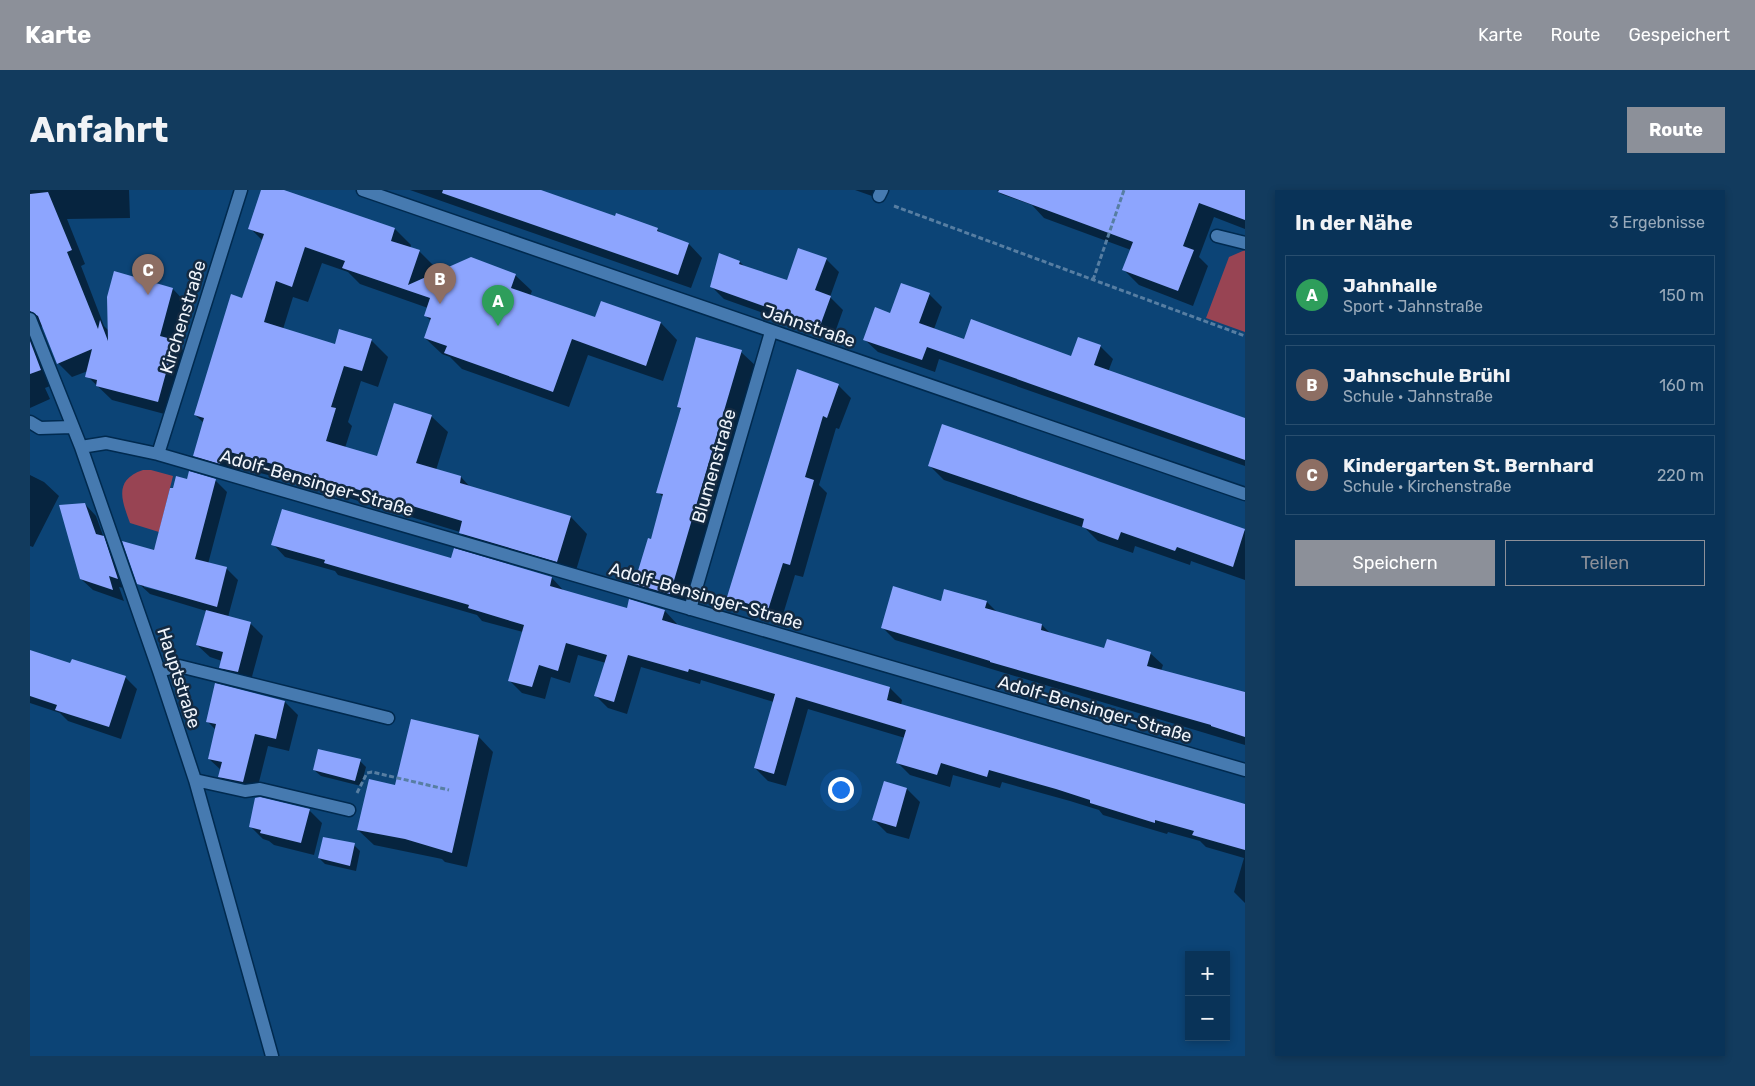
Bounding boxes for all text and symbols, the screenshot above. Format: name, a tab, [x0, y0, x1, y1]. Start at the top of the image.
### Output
text: Karte	[25, 21, 91, 49]
text: Karte	[1478, 24, 1522, 46]
text: Route	[1550, 24, 1600, 46]
text: Gespeichert	[1628, 24, 1730, 46]
button: Route	[1627, 107, 1725, 153]
text: Anfahrt	[30, 109, 168, 151]
text: In der Nähe	[1295, 210, 1413, 235]
text: 3 Ergebnisse	[1609, 213, 1705, 232]
pin: C	[132, 254, 164, 295]
street label: Kirchenstraße	[155, 258, 211, 376]
pin: B	[424, 263, 456, 304]
text: Jahnhalle	[1343, 274, 1437, 297]
pin: A	[482, 285, 514, 326]
text: A	[1306, 286, 1318, 305]
text: 150 m	[1659, 286, 1704, 305]
text: Sport · Jahnstraße	[1343, 297, 1483, 316]
street label: Jahnstraße	[760, 300, 858, 352]
text: Jahnschule Brühl	[1343, 364, 1510, 387]
text: B	[1306, 376, 1318, 395]
text: 160 m	[1659, 376, 1704, 395]
text: Schule · Jahnstraße	[1343, 387, 1493, 406]
street label: Blumenstraße	[687, 406, 741, 526]
street label: Adolf-Bensinger-Straße	[218, 445, 416, 521]
text: Kindergarten St. Bernhard	[1343, 454, 1594, 477]
text: C	[1306, 466, 1318, 485]
text: 220 m	[1657, 466, 1704, 485]
text: Schule · Kirchenstraße	[1343, 477, 1511, 496]
button: Speichern	[1295, 540, 1495, 586]
button: Teilen	[1505, 540, 1705, 586]
street label: Adolf-Bensinger-Straße	[607, 558, 805, 634]
street label: Hauptstraße	[152, 625, 206, 731]
street label: Adolf-Bensinger-Straße	[996, 671, 1194, 747]
your location	[828, 777, 854, 803]
map controls	[1185, 951, 1230, 1041]
button: +	[1185, 951, 1230, 996]
button: −	[1185, 996, 1230, 1041]

